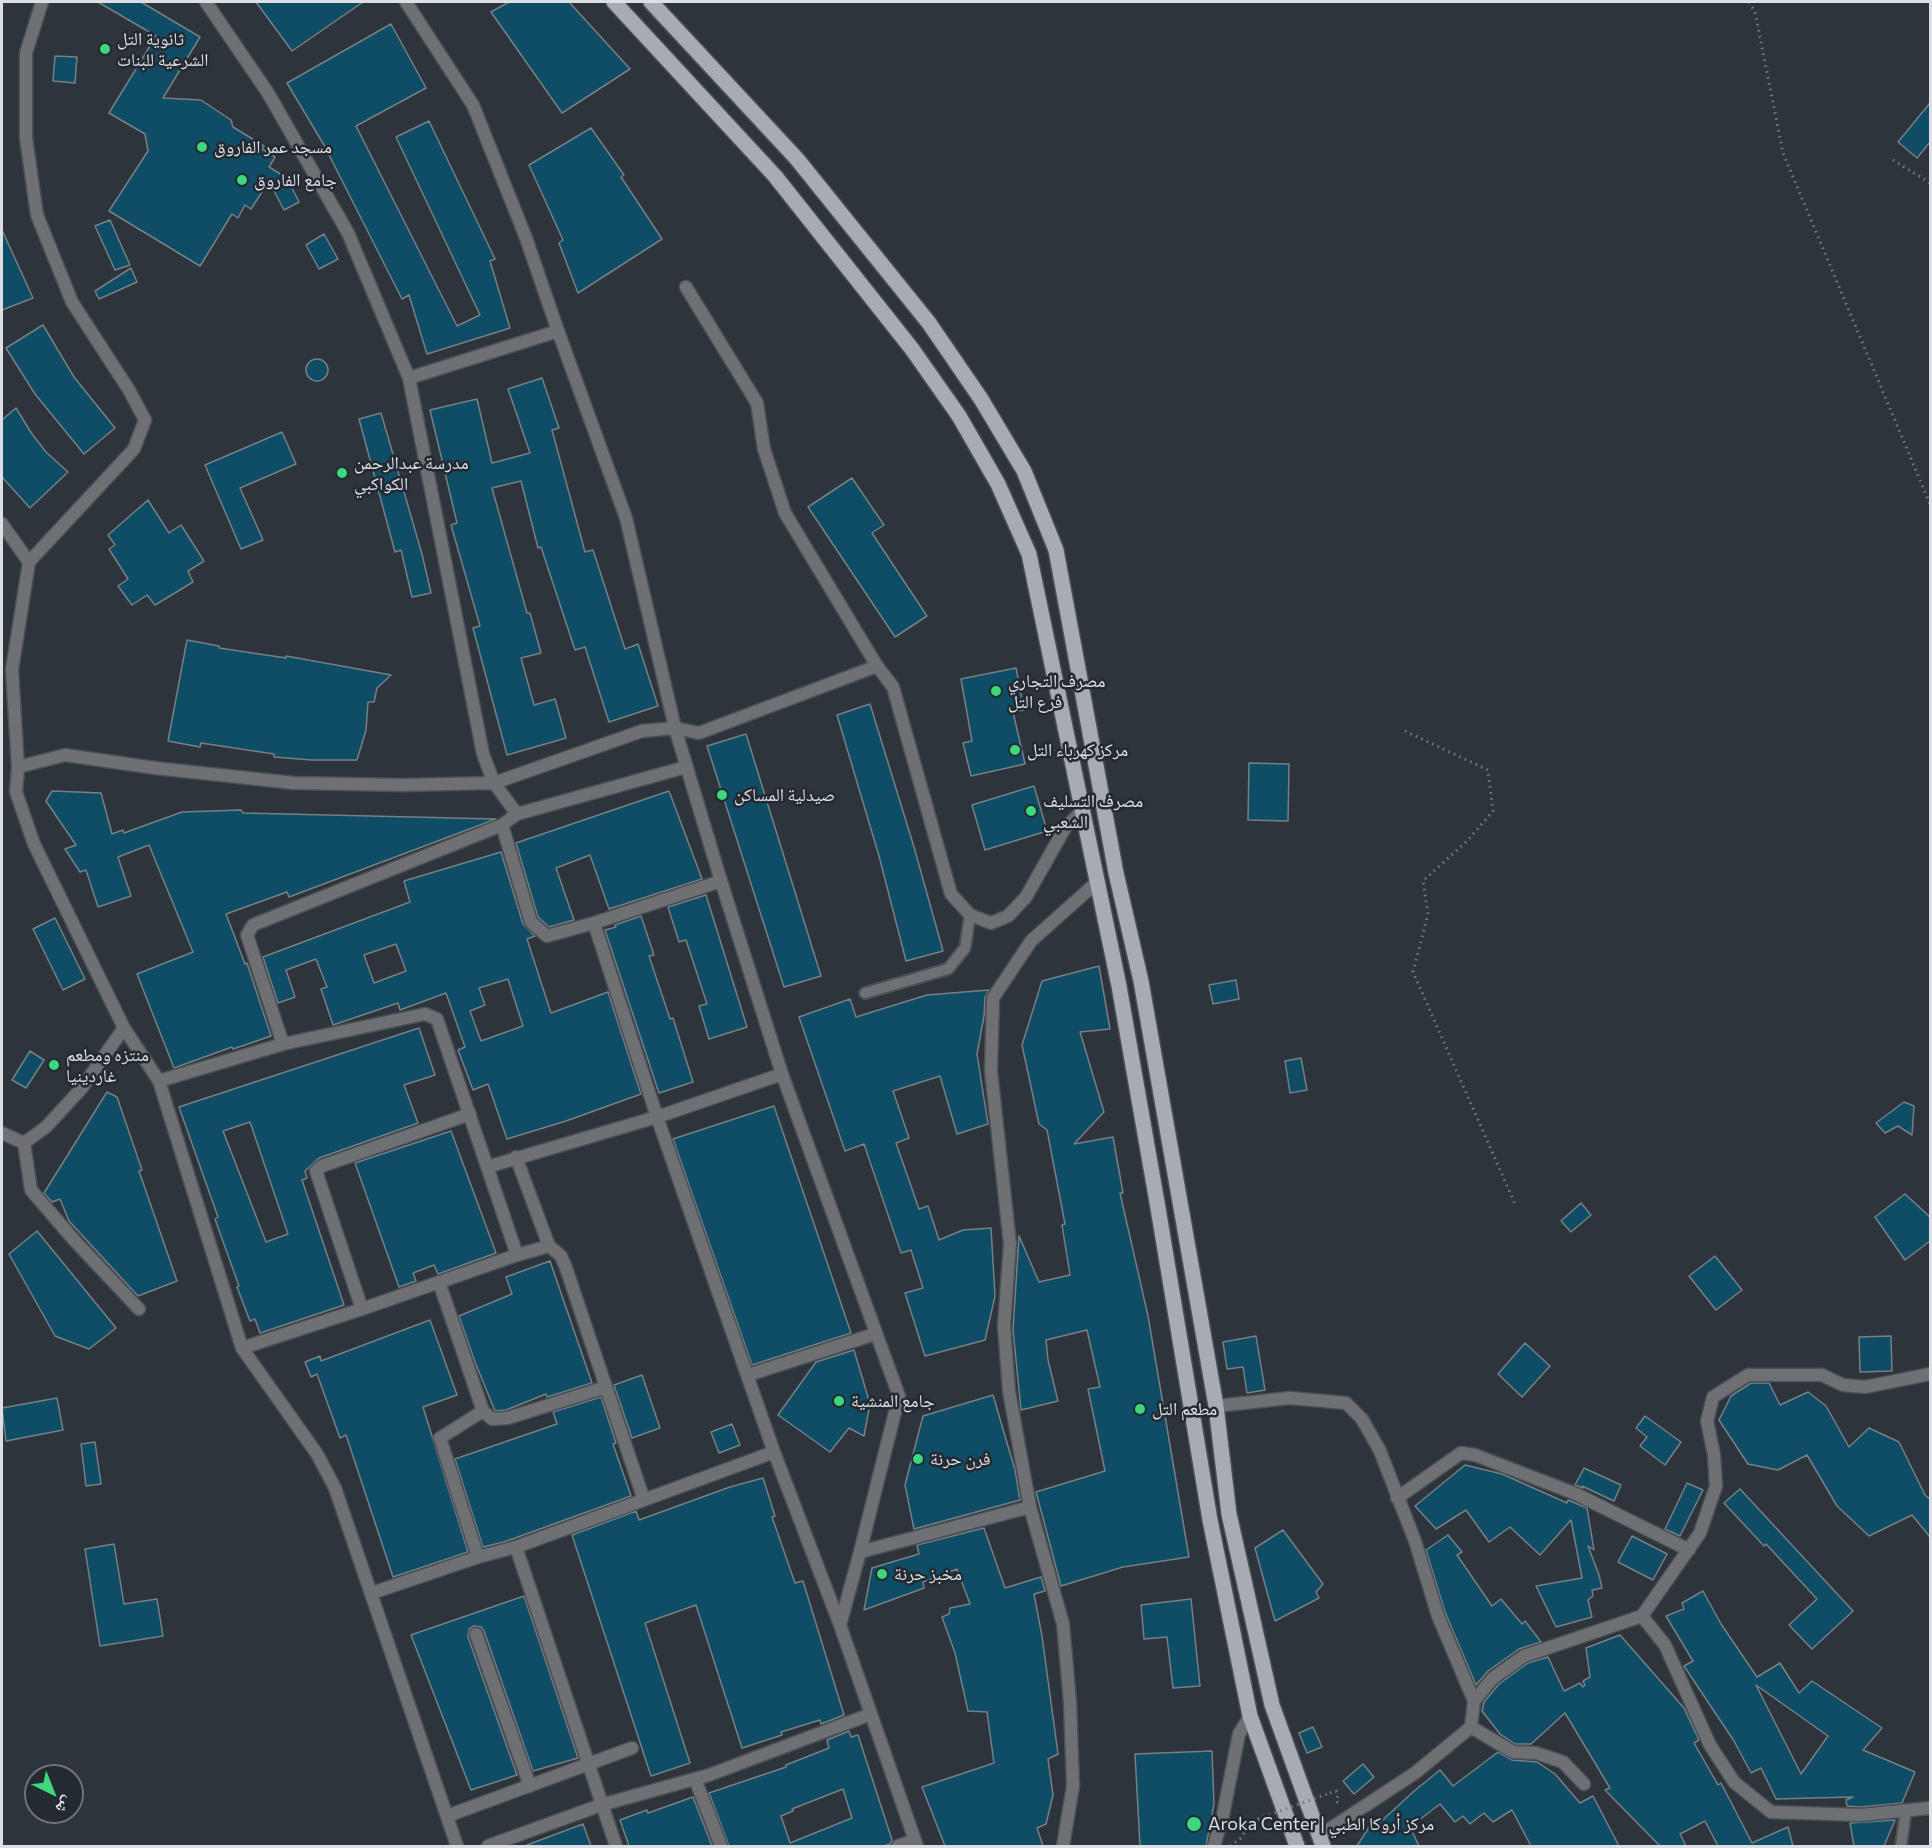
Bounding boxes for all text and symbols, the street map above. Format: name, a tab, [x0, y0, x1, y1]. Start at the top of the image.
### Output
place label: ثانوية التل الشرعية للبنات	[117, 28, 209, 70]
marker: ثانوية التل الشرعية للبنات	[98, 42, 112, 56]
place label: مسجد عمر الفاروق	[214, 136, 332, 158]
marker: مسجد عمر الفاروق	[195, 140, 209, 154]
place label: جامع الفاروق	[254, 169, 337, 191]
marker: جامع الفاروق	[235, 173, 249, 187]
place label: مدرسة عبدالرحمن الكواكبي	[354, 452, 469, 494]
marker: مدرسة عبدالرحمن الكواكبي	[335, 466, 349, 480]
place label: مصرف التجاري فرع التل	[1008, 670, 1105, 712]
marker: مصرف التجاري فرع التل	[989, 684, 1003, 698]
place label: مركز كهرباء التل	[1027, 739, 1128, 761]
marker: مركز كهرباء التل	[1008, 743, 1022, 757]
place label: صيدلية المساكن	[734, 784, 835, 806]
marker: صيدلية المساكن	[715, 788, 729, 802]
place label: مصرف التسليف الشعبي	[1043, 790, 1143, 832]
marker: مصرف التسليف الشعبي	[1024, 804, 1038, 818]
place label: منتزه ومطعم غاردينيا	[66, 1044, 149, 1086]
marker: منتزه ومطعم غاردينيا	[47, 1058, 61, 1072]
place label: جامع المنشية	[851, 1390, 935, 1412]
marker: جامع المنشية	[832, 1394, 846, 1408]
place label: مطعم التل	[1152, 1398, 1217, 1420]
marker: مطعم التل	[1133, 1402, 1147, 1416]
place label: فرن حرنة	[930, 1448, 991, 1470]
marker: فرن حرنة	[911, 1452, 925, 1466]
place label: مخبز حرنة	[894, 1563, 962, 1585]
marker: مخبز حرنة	[875, 1567, 889, 1581]
north arrow	[24, 1764, 84, 1824]
text: ش	[53, 1793, 78, 1819]
place label: Aroka Center | مركز أروكا الطبي	[1208, 1813, 1434, 1835]
marker: Aroka Center | مركز أروكا الطبي	[1185, 1815, 1203, 1833]

